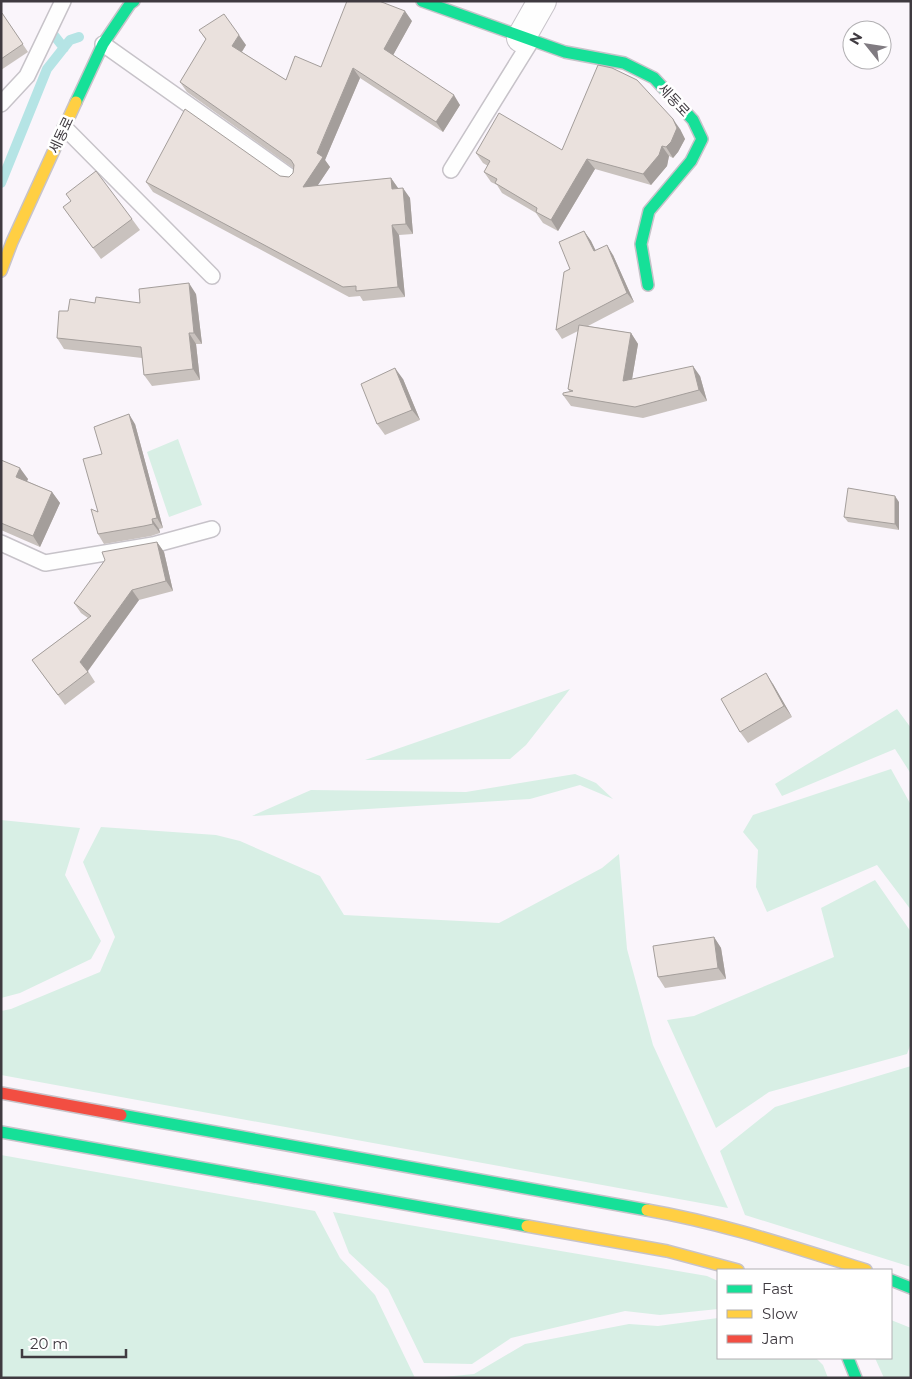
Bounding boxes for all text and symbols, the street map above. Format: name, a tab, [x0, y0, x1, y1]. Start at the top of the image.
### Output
north arrow	[842, 20, 892, 70]
text: N	[845, 29, 866, 48]
street label: 세동로	[654, 80, 694, 120]
street label: 세동로	[45, 114, 77, 156]
legend	[717, 1269, 892, 1359]
text: Fast	[762, 1279, 793, 1298]
text: Slow	[762, 1304, 798, 1323]
scale bar	[22, 1326, 126, 1358]
text: Jam	[761, 1329, 794, 1348]
text: 20 m	[30, 1334, 68, 1353]

